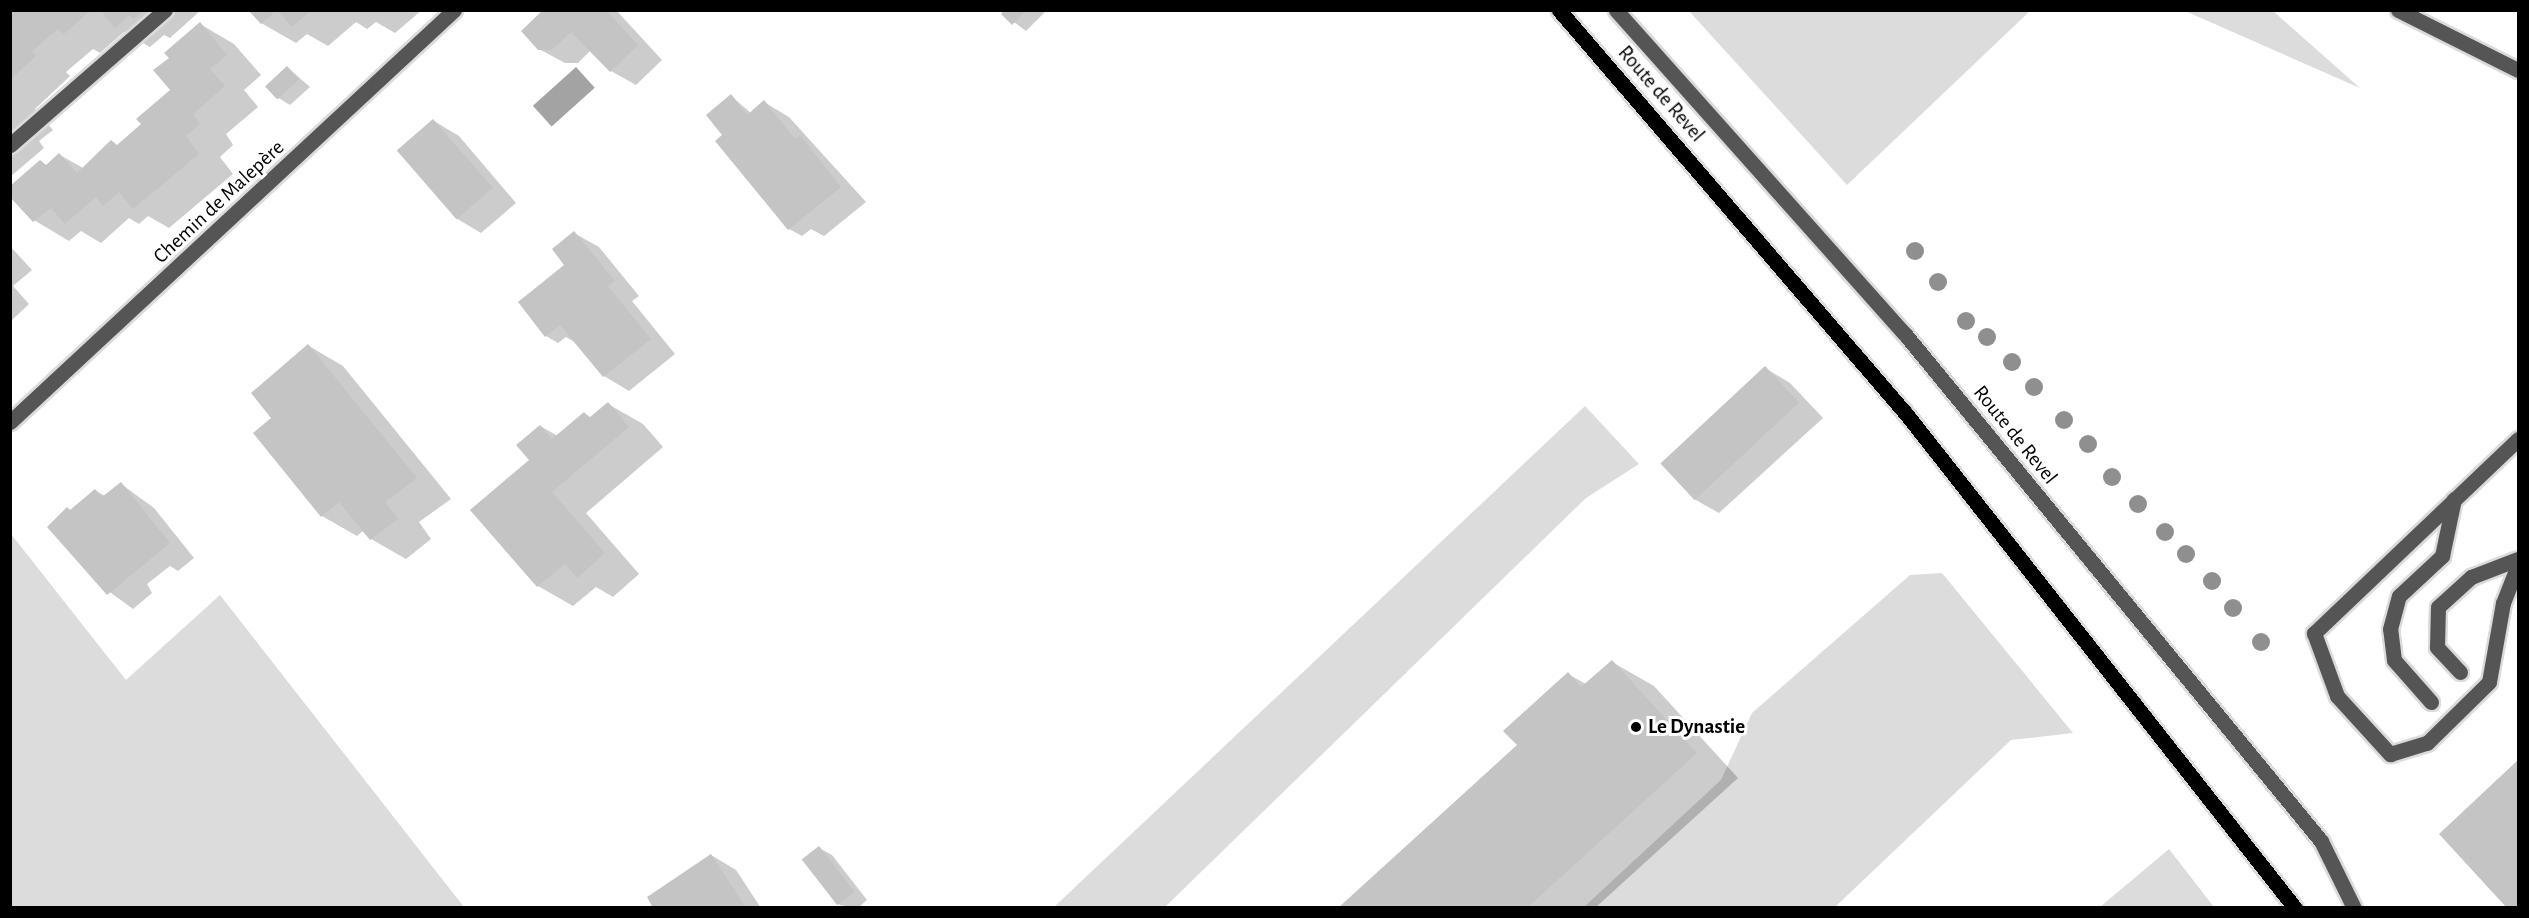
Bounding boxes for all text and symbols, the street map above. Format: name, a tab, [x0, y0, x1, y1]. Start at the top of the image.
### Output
street label: Route de Revel	[1612, 41, 1710, 147]
street label: Chemin de Malepère	[148, 135, 290, 269]
street label: Route de Revel	[1968, 381, 2062, 489]
place label: Le Dynastie	[1648, 714, 1745, 740]
marker: Le Dynastie	[1629, 720, 1643, 734]

